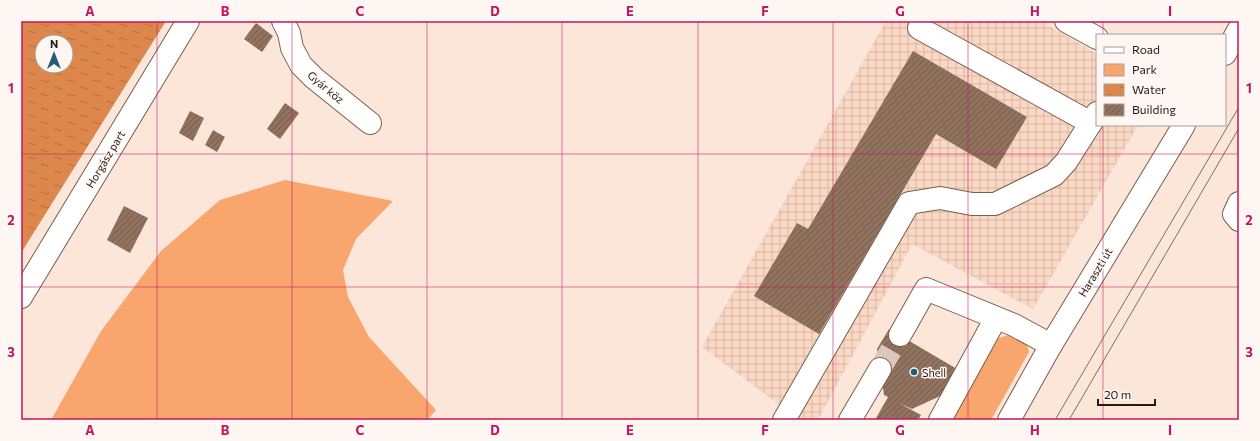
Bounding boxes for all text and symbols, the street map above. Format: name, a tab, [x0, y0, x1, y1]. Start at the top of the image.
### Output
text: A	[85, 3, 95, 19]
text: B	[221, 3, 230, 19]
text: C	[356, 3, 365, 19]
text: D	[490, 3, 500, 19]
text: E	[626, 3, 634, 19]
text: F	[761, 3, 769, 19]
text: G	[895, 3, 905, 19]
text: H	[1030, 3, 1040, 19]
text: I	[1168, 3, 1172, 19]
north arrow	[34, 34, 74, 74]
legend	[1096, 34, 1226, 126]
text: N	[50, 37, 58, 50]
text: Road	[1132, 42, 1160, 56]
text: Park	[1132, 62, 1158, 76]
street label: Gyár köz	[305, 68, 347, 106]
text: 1	[8, 80, 14, 96]
text: 1	[1246, 80, 1252, 96]
text: Water	[1132, 82, 1166, 96]
text: Building	[1132, 102, 1176, 116]
street label: Horgász part	[83, 128, 127, 190]
text: 2	[7, 212, 15, 228]
text: 2	[1245, 212, 1253, 228]
street label: Haraszti út	[1075, 245, 1115, 299]
text: 3	[7, 344, 15, 360]
text: 3	[1245, 344, 1253, 360]
place label: Shell	[922, 366, 946, 379]
marker: Shell	[909, 367, 919, 377]
scale bar	[1098, 381, 1155, 407]
text: 20 m	[1104, 387, 1131, 401]
text: A	[85, 422, 95, 438]
text: B	[221, 422, 230, 438]
text: C	[356, 422, 365, 438]
text: D	[490, 422, 500, 438]
text: E	[626, 422, 634, 438]
text: F	[761, 422, 769, 438]
text: G	[895, 422, 905, 438]
text: H	[1030, 422, 1040, 438]
text: I	[1168, 422, 1172, 438]

